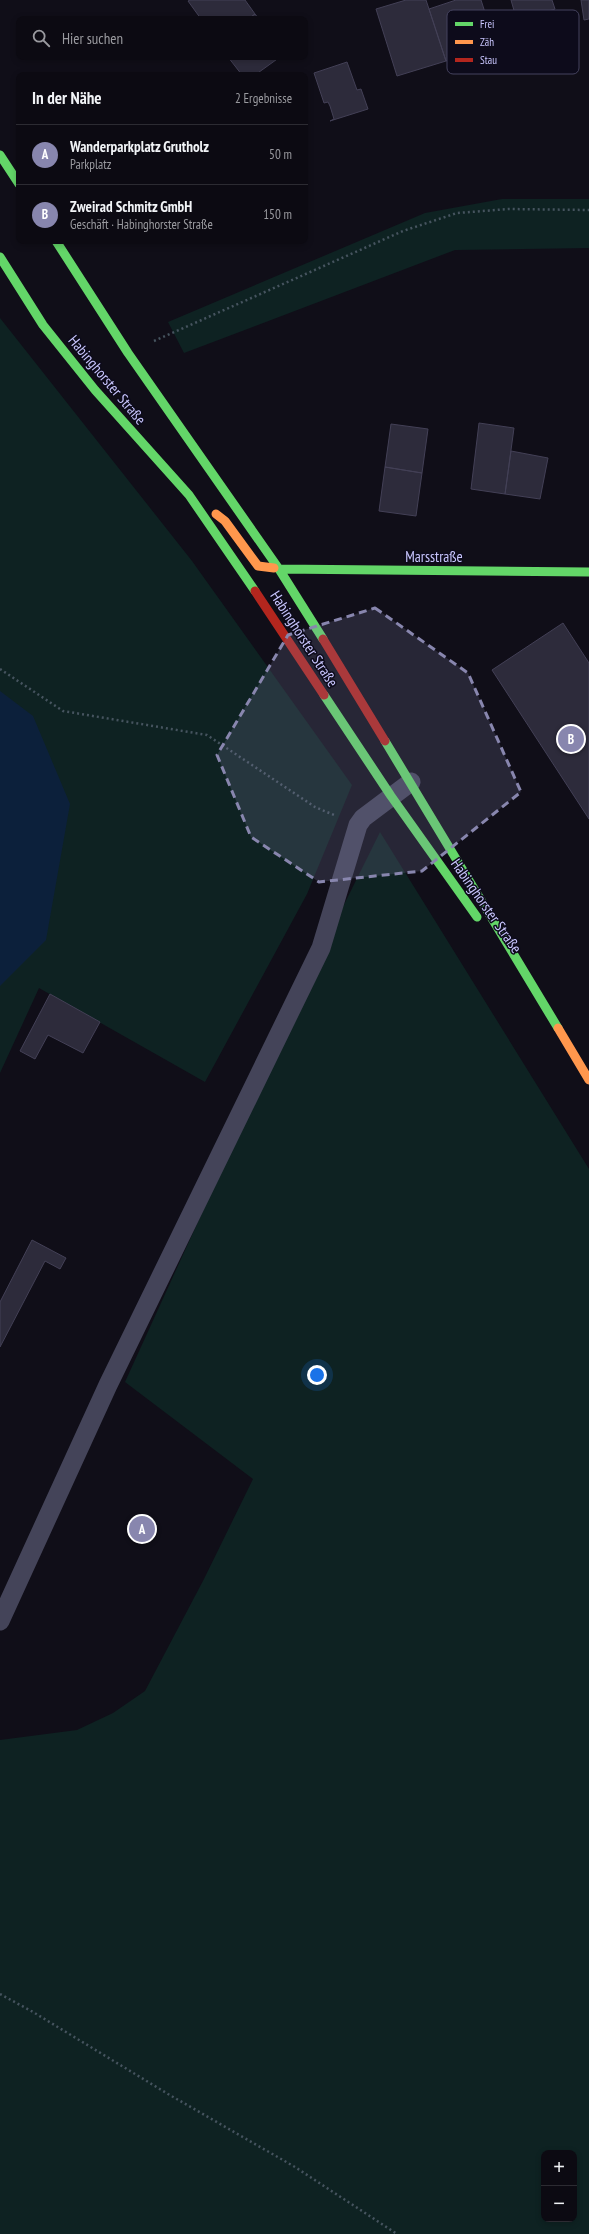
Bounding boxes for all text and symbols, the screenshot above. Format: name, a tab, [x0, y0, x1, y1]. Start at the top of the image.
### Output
legend	[447, 10, 579, 74]
search box	[16, 16, 308, 60]
text: Frei	[480, 17, 495, 31]
icon: search	[30, 27, 52, 49]
text: Hier suchen	[62, 29, 123, 48]
text: Zäh	[480, 35, 494, 49]
text: Stau	[480, 53, 497, 67]
text: In der Nähe	[32, 87, 102, 109]
text: 2 Ergebnisse	[235, 90, 292, 107]
text: Wanderparkplatz Grutholz	[70, 137, 209, 156]
text: A	[42, 146, 48, 163]
text: 50 m	[269, 146, 292, 163]
text: Parkplatz	[70, 156, 111, 173]
text: Zweirad Schmitz GmbH	[70, 197, 192, 216]
text: B	[42, 206, 48, 223]
text: 150 m	[263, 206, 292, 223]
text: Geschäft · Habinghorster Straße	[70, 216, 213, 233]
street label: Habinghorster Straße	[64, 331, 150, 428]
street label: Marsstraße	[405, 547, 463, 566]
street label: Habinghorster Straße	[266, 587, 343, 690]
pin: B	[558, 724, 584, 754]
street label: Habinghorster Straße	[447, 855, 526, 957]
your location	[307, 1365, 327, 1385]
pin: A	[129, 1514, 155, 1544]
map controls	[541, 2150, 577, 2222]
button: +	[541, 2150, 577, 2186]
button: −	[541, 2186, 577, 2222]

